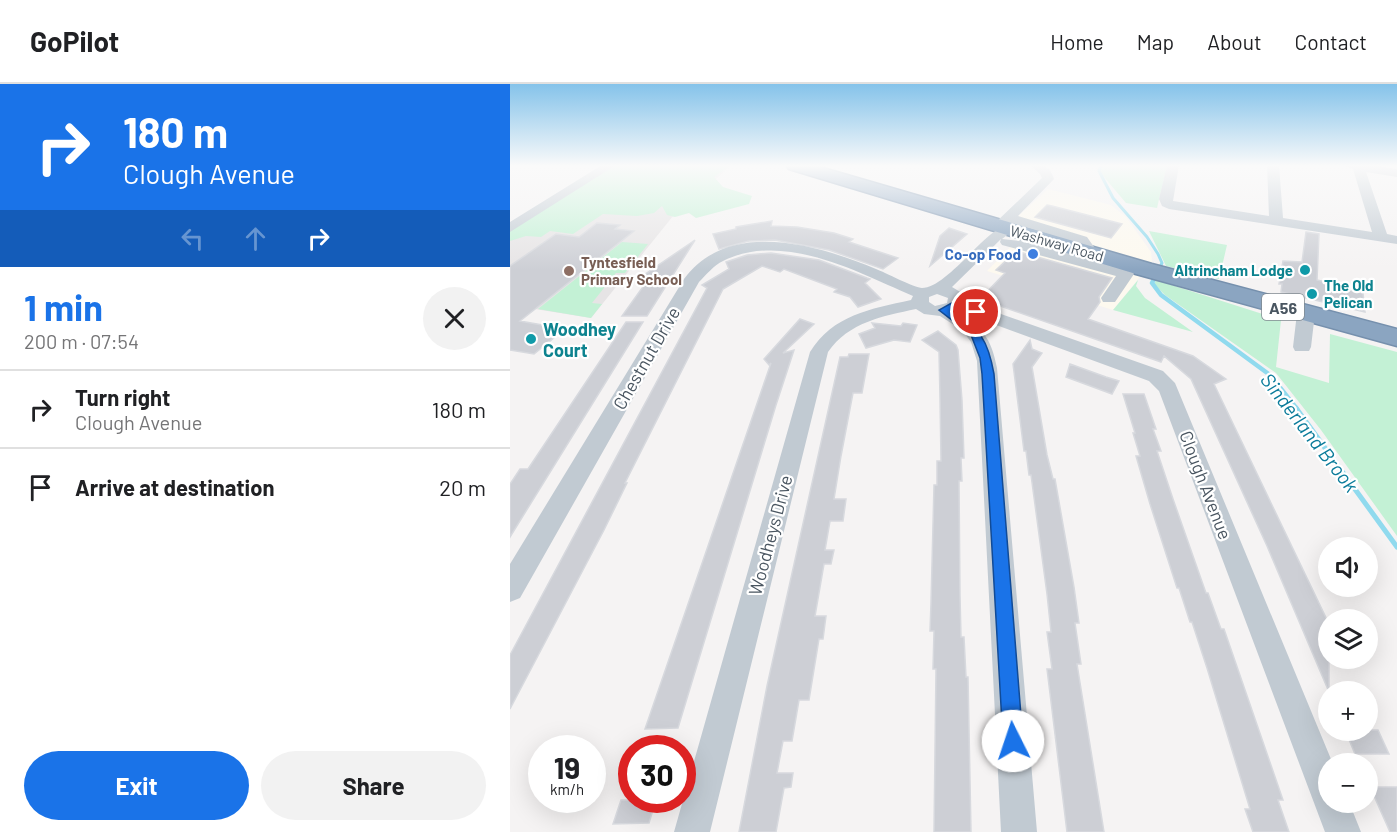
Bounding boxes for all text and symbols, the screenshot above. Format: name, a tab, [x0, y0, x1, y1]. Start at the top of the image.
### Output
text: GoPilot	[30, 24, 119, 58]
text: Home	[1050, 29, 1104, 54]
text: Map	[1137, 29, 1174, 54]
text: About	[1207, 29, 1262, 54]
text: Contact	[1295, 29, 1367, 54]
text: 180 m	[123, 106, 228, 156]
icon: right	[24, 108, 102, 186]
text: Clough Avenue	[123, 157, 295, 189]
street label: Washway Road	[1008, 221, 1106, 265]
icon: left	[176, 222, 209, 255]
icon: ahead	[239, 222, 272, 255]
icon: right	[302, 222, 335, 255]
place label: Co-op Food	[945, 245, 1021, 263]
marker: Co-op Food	[1026, 247, 1040, 261]
place label: Tyntesfield Primary School	[581, 253, 682, 288]
place label: Altrincham Lodge	[1174, 261, 1293, 279]
marker: Altrincham Lodge	[1298, 263, 1312, 277]
marker: Tyntesfield Primary School	[562, 264, 576, 278]
place label: The Old Pelican	[1324, 276, 1374, 311]
text: 1 min	[24, 285, 103, 328]
pin	[950, 286, 1001, 337]
button: close	[423, 287, 486, 350]
marker: The Old Pelican	[1305, 287, 1319, 301]
road number: A56	[1262, 294, 1304, 320]
icon: arrive	[959, 295, 992, 328]
street label: Chestnut Drive	[608, 303, 684, 413]
place label: Woodhey Court	[543, 318, 616, 361]
text: 200 m · 07:54	[24, 329, 139, 353]
marker: Woodhey Court	[524, 332, 538, 346]
water label: Sinderland Brook	[1256, 368, 1364, 497]
text: Turn right	[75, 384, 170, 410]
icon: right	[24, 393, 57, 426]
text: 180 m	[432, 396, 486, 422]
text: Clough Avenue	[75, 410, 202, 434]
street label: Clough Avenue	[1175, 428, 1237, 542]
icon: arrive	[24, 471, 57, 504]
street label: Woodheys Drive	[743, 473, 797, 597]
text: Arrive at destination	[75, 474, 274, 500]
text: 20 m	[439, 474, 486, 500]
map controls	[1318, 537, 1378, 813]
button: sound	[1318, 537, 1378, 597]
button: layers	[1318, 609, 1378, 669]
button: +	[1318, 681, 1378, 741]
position arrow	[981, 709, 1045, 773]
speed limit sign: 30	[618, 735, 696, 813]
text: 19	[554, 749, 580, 785]
button: Exit	[24, 751, 249, 820]
button: Share	[261, 751, 486, 820]
button: −	[1318, 753, 1378, 813]
text: km/h	[550, 780, 584, 798]

